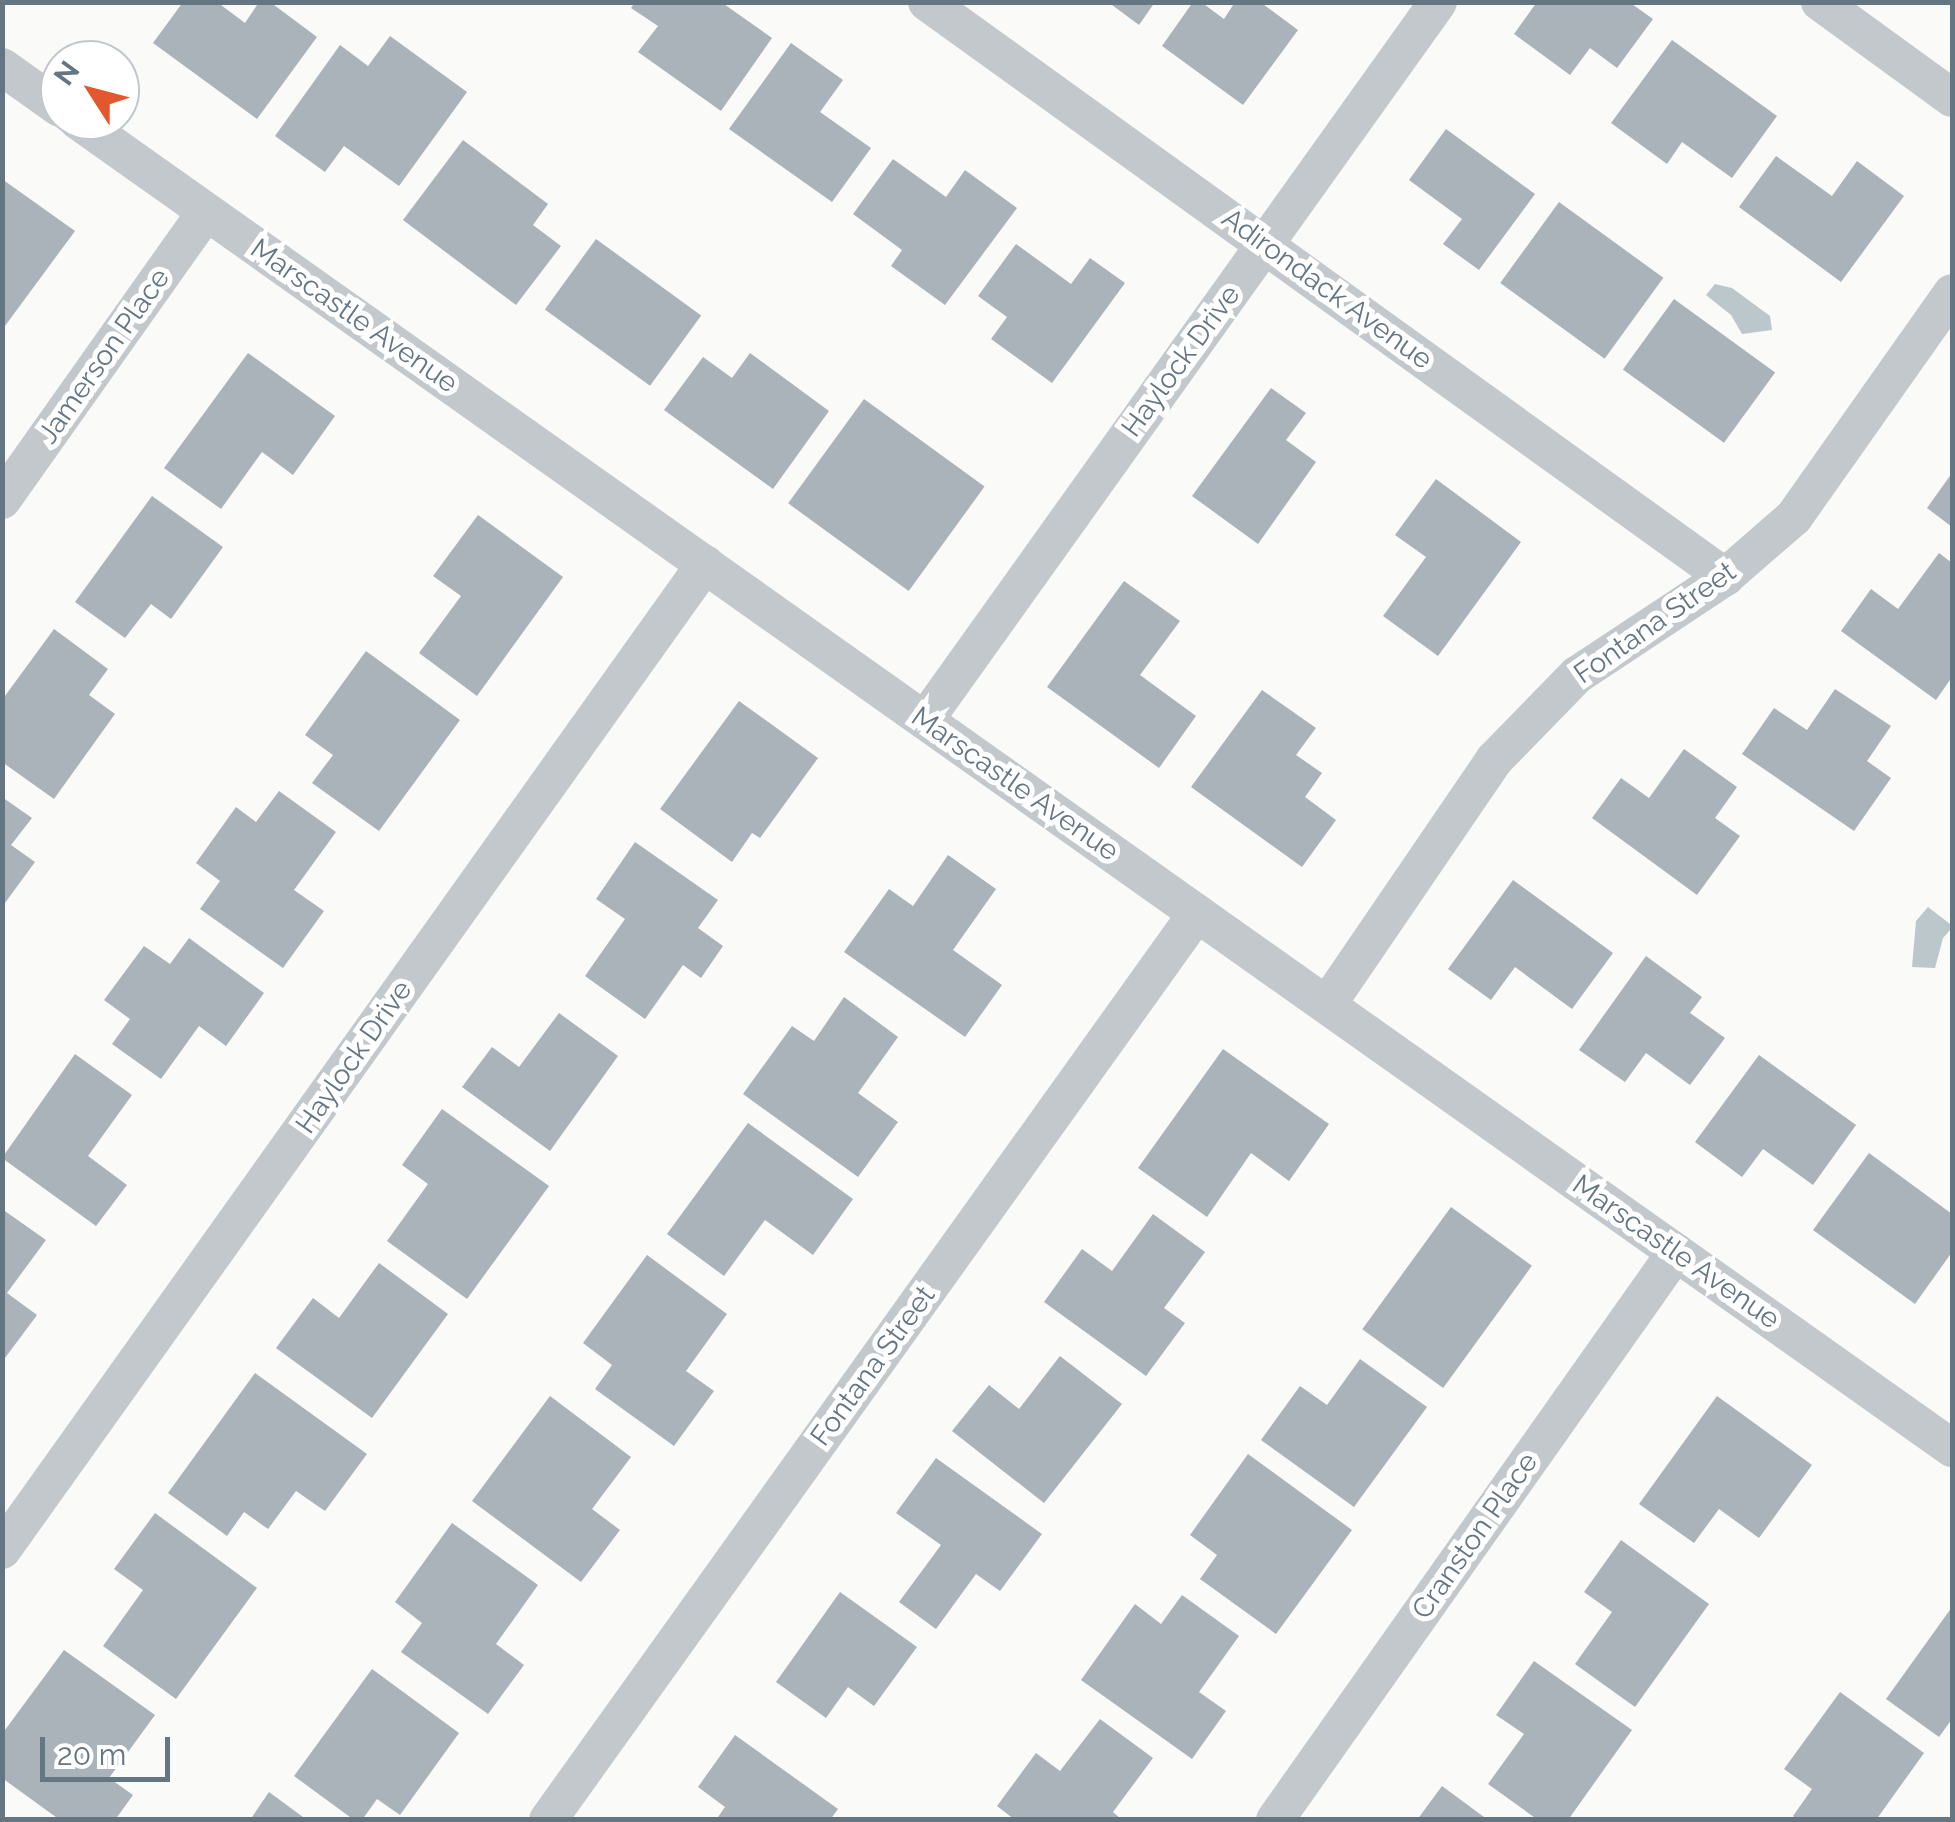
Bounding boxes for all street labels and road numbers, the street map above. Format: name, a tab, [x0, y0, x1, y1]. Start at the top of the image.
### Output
street label: Adirondack Avenue	[1215, 201, 1439, 377]
street label: Marscastle Avenue	[244, 232, 464, 400]
street label: Jamerson Place	[31, 262, 177, 450]
street label: Haylock Drive	[1115, 279, 1247, 443]
street label: Fontana Street	[1568, 555, 1742, 691]
street label: Marscastle Avenue	[905, 700, 1125, 868]
street label: Haylock Drive	[289, 974, 419, 1140]
street label: Marscastle Avenue	[1566, 1168, 1786, 1336]
street label: Fontana Street	[804, 1280, 942, 1452]
street label: Cranston Place	[1405, 1446, 1545, 1626]

